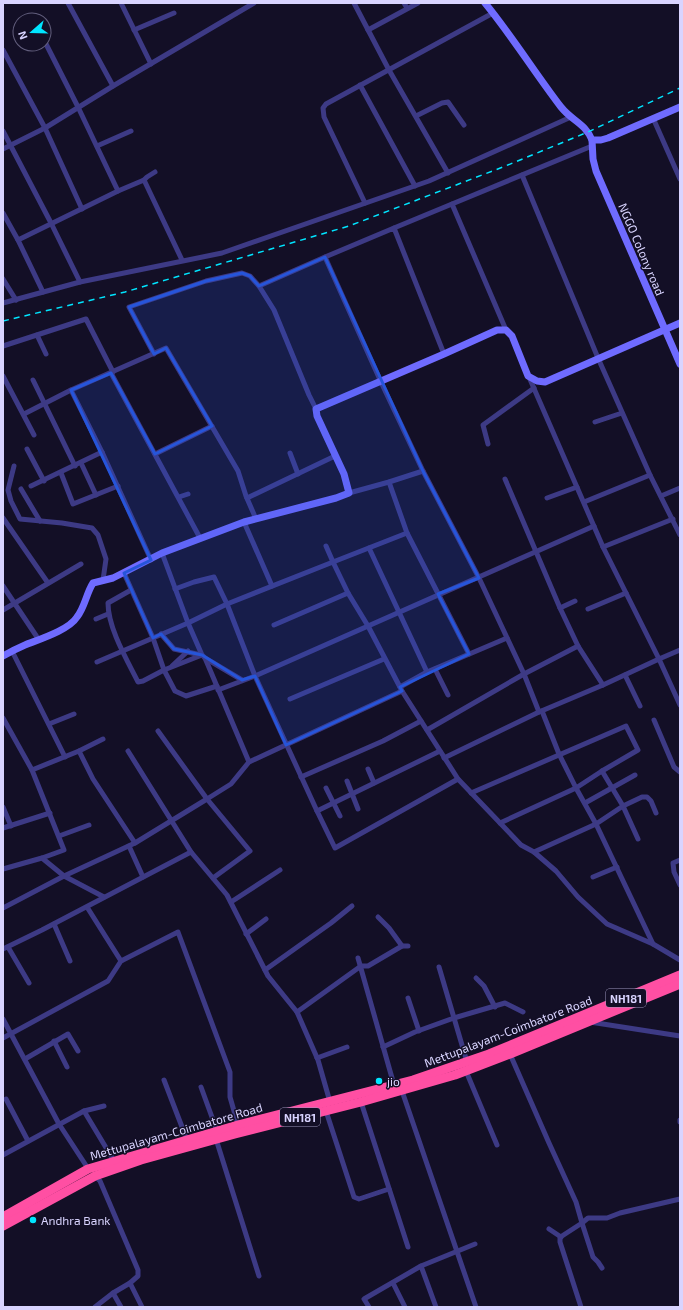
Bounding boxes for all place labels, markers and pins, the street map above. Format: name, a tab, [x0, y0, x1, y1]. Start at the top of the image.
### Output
place label: jio	[387, 1074, 400, 1089]
marker: jio	[374, 1076, 384, 1086]
place label: Andhra Bank	[41, 1213, 110, 1227]
marker: Andhra Bank	[28, 1215, 38, 1225]

